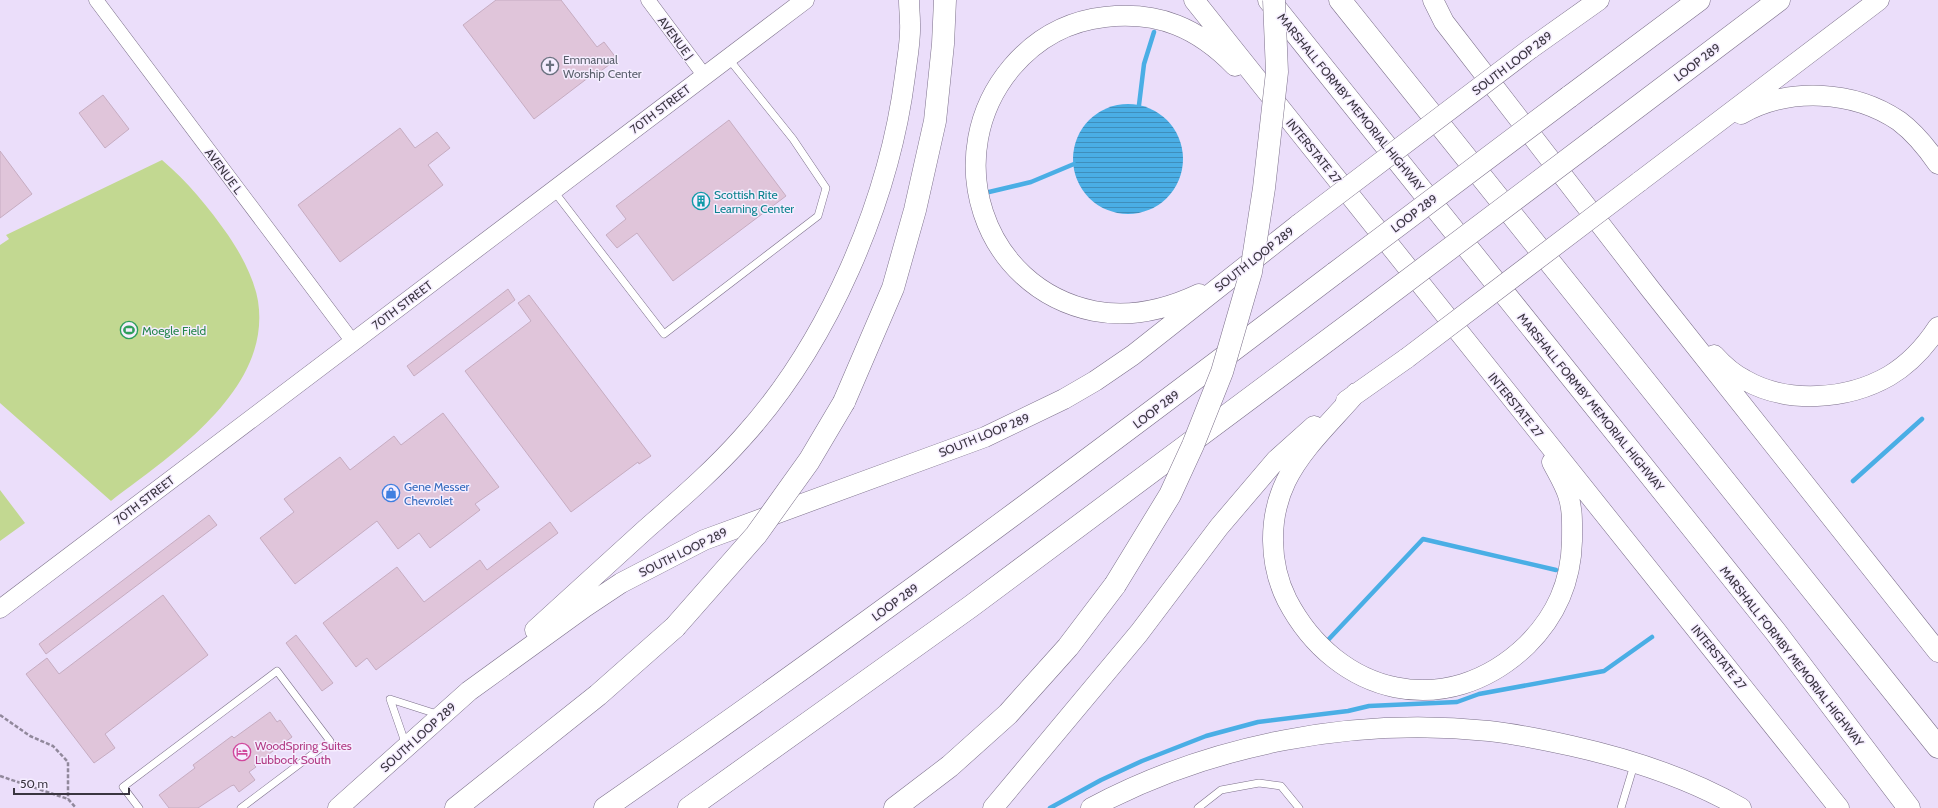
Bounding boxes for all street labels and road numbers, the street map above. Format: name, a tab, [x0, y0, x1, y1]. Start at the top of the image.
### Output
street label: MARSHALL FORMBY MEMORIAL HIGHWAY	[1274, 10, 1428, 194]
street label: AVENUE J	[655, 13, 697, 63]
street label: SOUTH LOOP 289	[1469, 28, 1555, 98]
street label: LOOP 289	[1671, 40, 1723, 84]
street label: 70TH STREET	[627, 81, 694, 137]
street label: INTERSTATE 27	[1283, 115, 1345, 187]
street label: AVENUE L	[202, 145, 246, 197]
street label: LOOP 289	[1388, 191, 1440, 235]
street label: SOUTH LOOP 289	[1211, 223, 1297, 295]
street label: 70TH STREET	[369, 277, 436, 333]
street label: MARSHALL FORMBY MEMORIAL HIGHWAY	[1514, 310, 1668, 494]
street label: INTERSTATE 27	[1485, 369, 1547, 441]
street label: LOOP 289	[1130, 387, 1182, 431]
street label: SOUTH LOOP 289	[936, 410, 1032, 460]
street label: 70TH STREET	[111, 472, 178, 528]
street label: SOUTH LOOP 289	[636, 524, 730, 580]
street label: MARSHALL FORMBY MEMORIAL HIGHWAY	[1717, 563, 1867, 749]
street label: LOOP 289	[869, 580, 921, 624]
street label: INTERSTATE 27	[1688, 621, 1750, 693]
street label: SOUTH LOOP 289	[377, 699, 459, 775]

